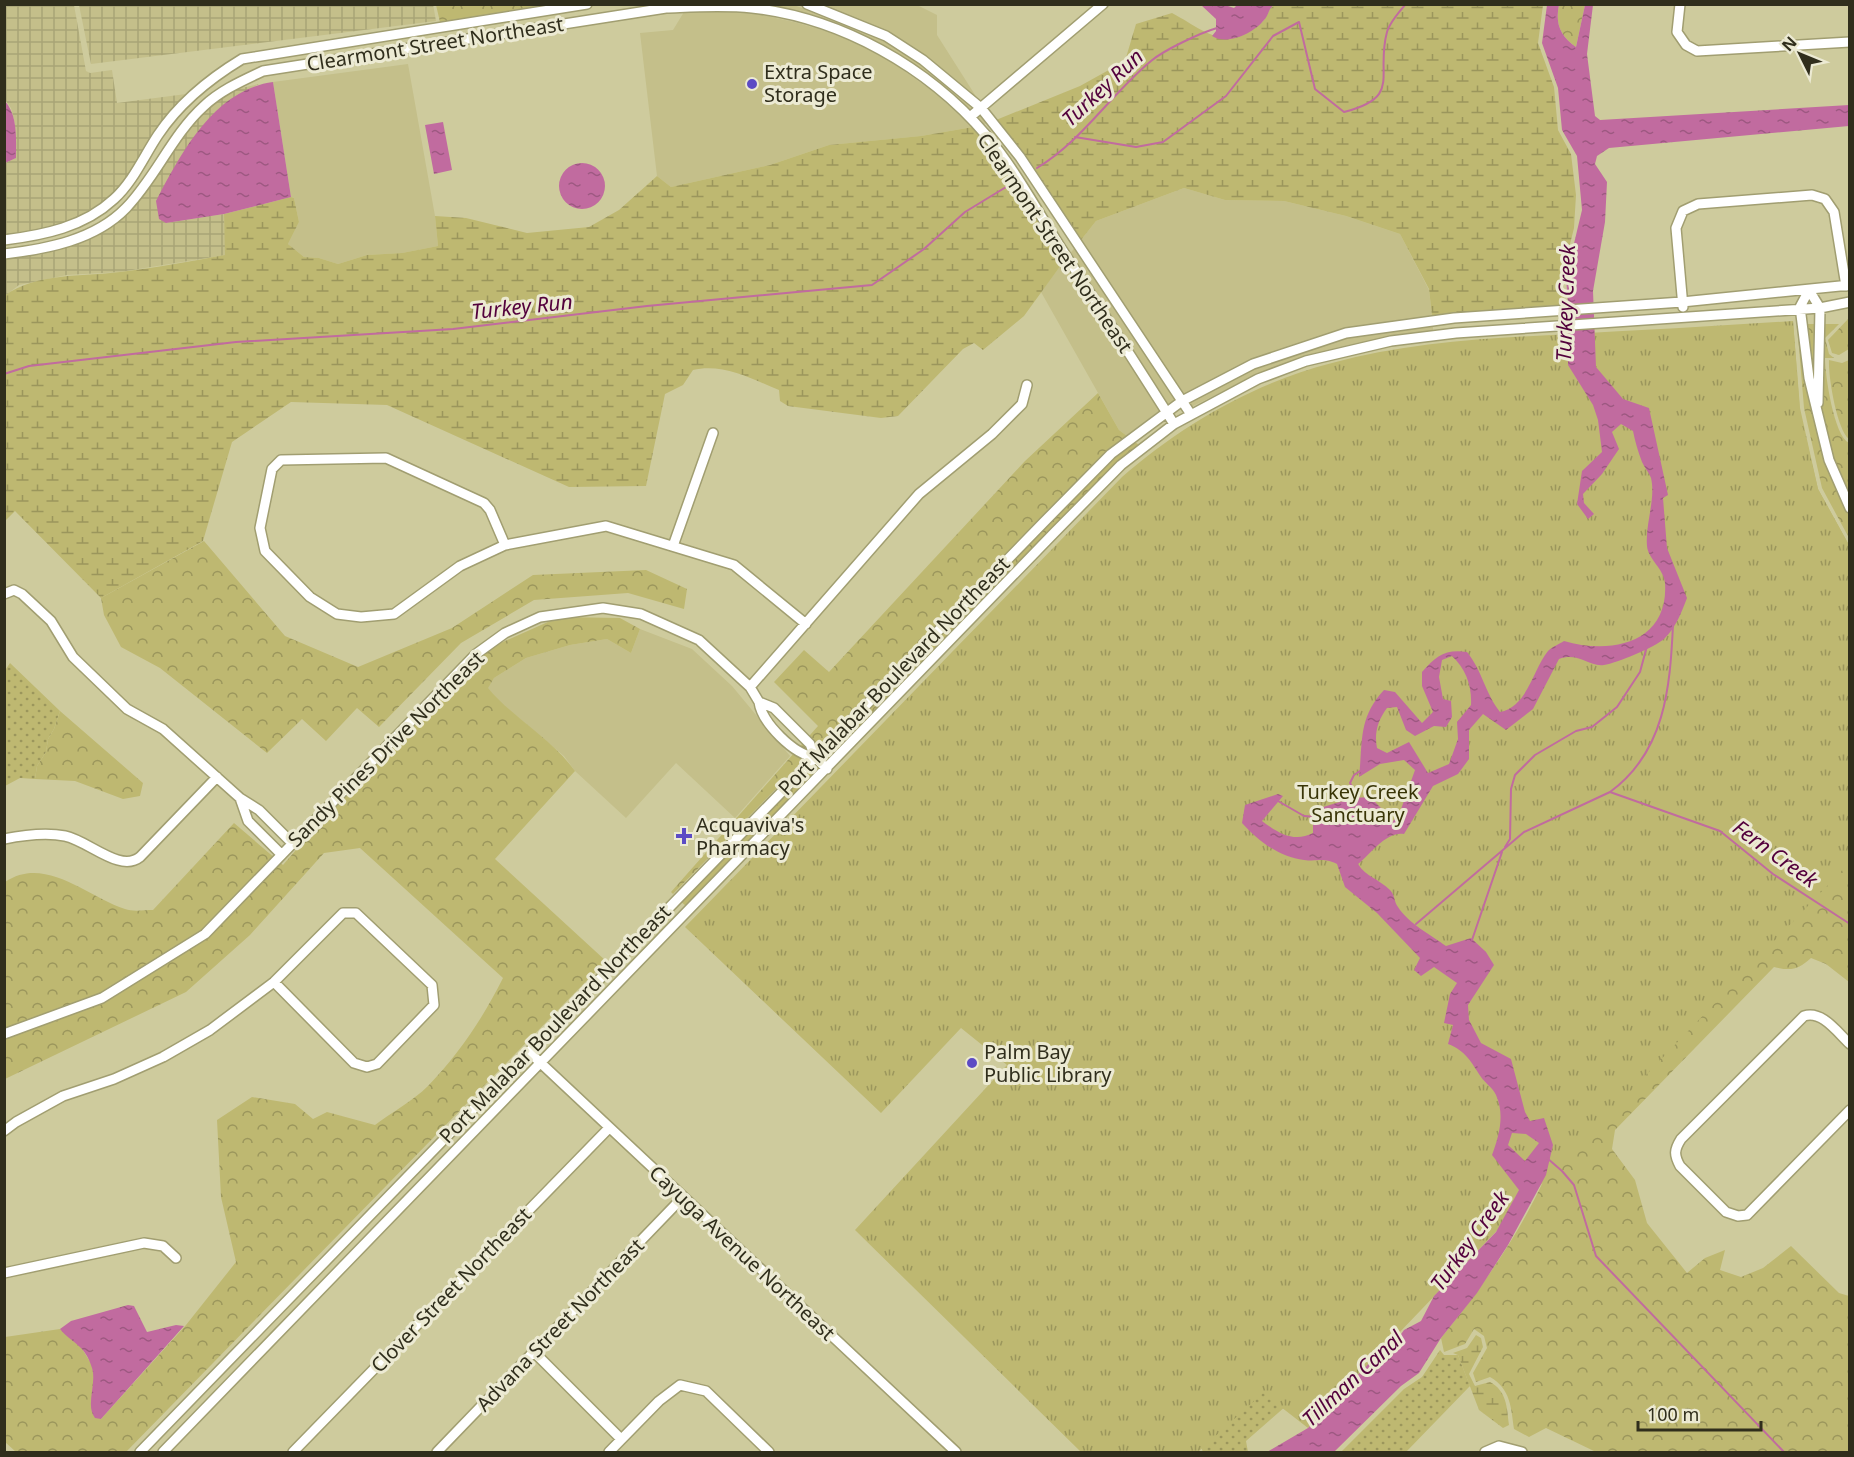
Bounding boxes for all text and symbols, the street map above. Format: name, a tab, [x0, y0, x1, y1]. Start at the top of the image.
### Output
street label: Clearmont Street Northeast	[305, 10, 565, 77]
north arrow	[1770, 24, 1830, 84]
text: N	[1777, 32, 1802, 56]
water label: Turkey Run	[1056, 42, 1149, 132]
place label: Extra Space Storage	[764, 58, 873, 108]
marker: Extra Space Storage	[745, 77, 759, 91]
street label: Clearmont Street Northeast	[972, 128, 1139, 358]
water label: Turkey Creek	[1549, 242, 1581, 362]
water label: Turkey Run	[470, 287, 574, 325]
street label: Port Malabar Boulevard Northeast	[772, 550, 1015, 801]
street label: Sandy Pines Drive Northeast	[282, 645, 490, 853]
park label: Turkey Creek Sanctuary	[1297, 778, 1419, 828]
place label: Acquaviva's Pharmacy	[696, 811, 804, 861]
water label: Fern Creek	[1728, 813, 1825, 894]
marker: Acquaviva's Pharmacy	[677, 829, 691, 843]
street label: Port Malabar Boulevard Northeast	[433, 898, 676, 1149]
place label: Palm Bay Public Library	[984, 1038, 1112, 1088]
marker: Palm Bay Public Library	[965, 1056, 979, 1070]
street label: Cayuga Avenue Northeast	[644, 1159, 841, 1346]
water label: Turkey Creek	[1424, 1184, 1516, 1296]
street label: Clover Street Northeast	[365, 1201, 537, 1378]
street label: Advana Street Northeast	[470, 1232, 649, 1417]
water label: Tillman Canal	[1296, 1324, 1409, 1432]
scale bar	[1638, 1394, 1761, 1432]
text: 100 m	[1647, 1402, 1699, 1426]

